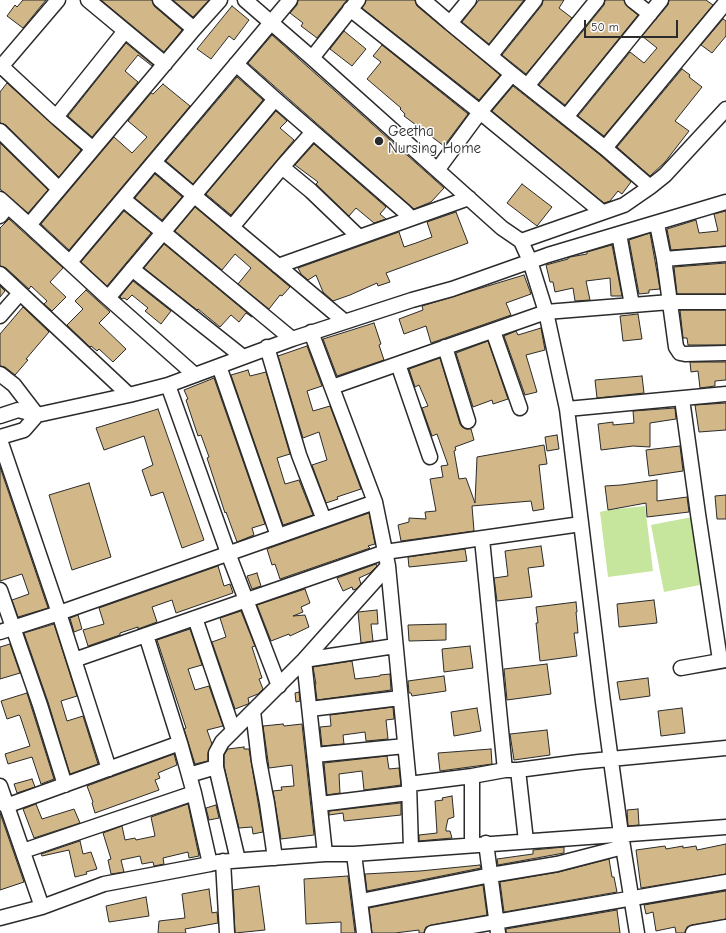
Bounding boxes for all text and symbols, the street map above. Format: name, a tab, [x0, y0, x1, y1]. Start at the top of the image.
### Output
scale bar	[586, 12, 680, 38]
text: 50 m	[591, 20, 619, 34]
place label: Geetha Nursing Home	[388, 123, 481, 158]
marker: Geetha Nursing Home	[373, 135, 385, 147]

